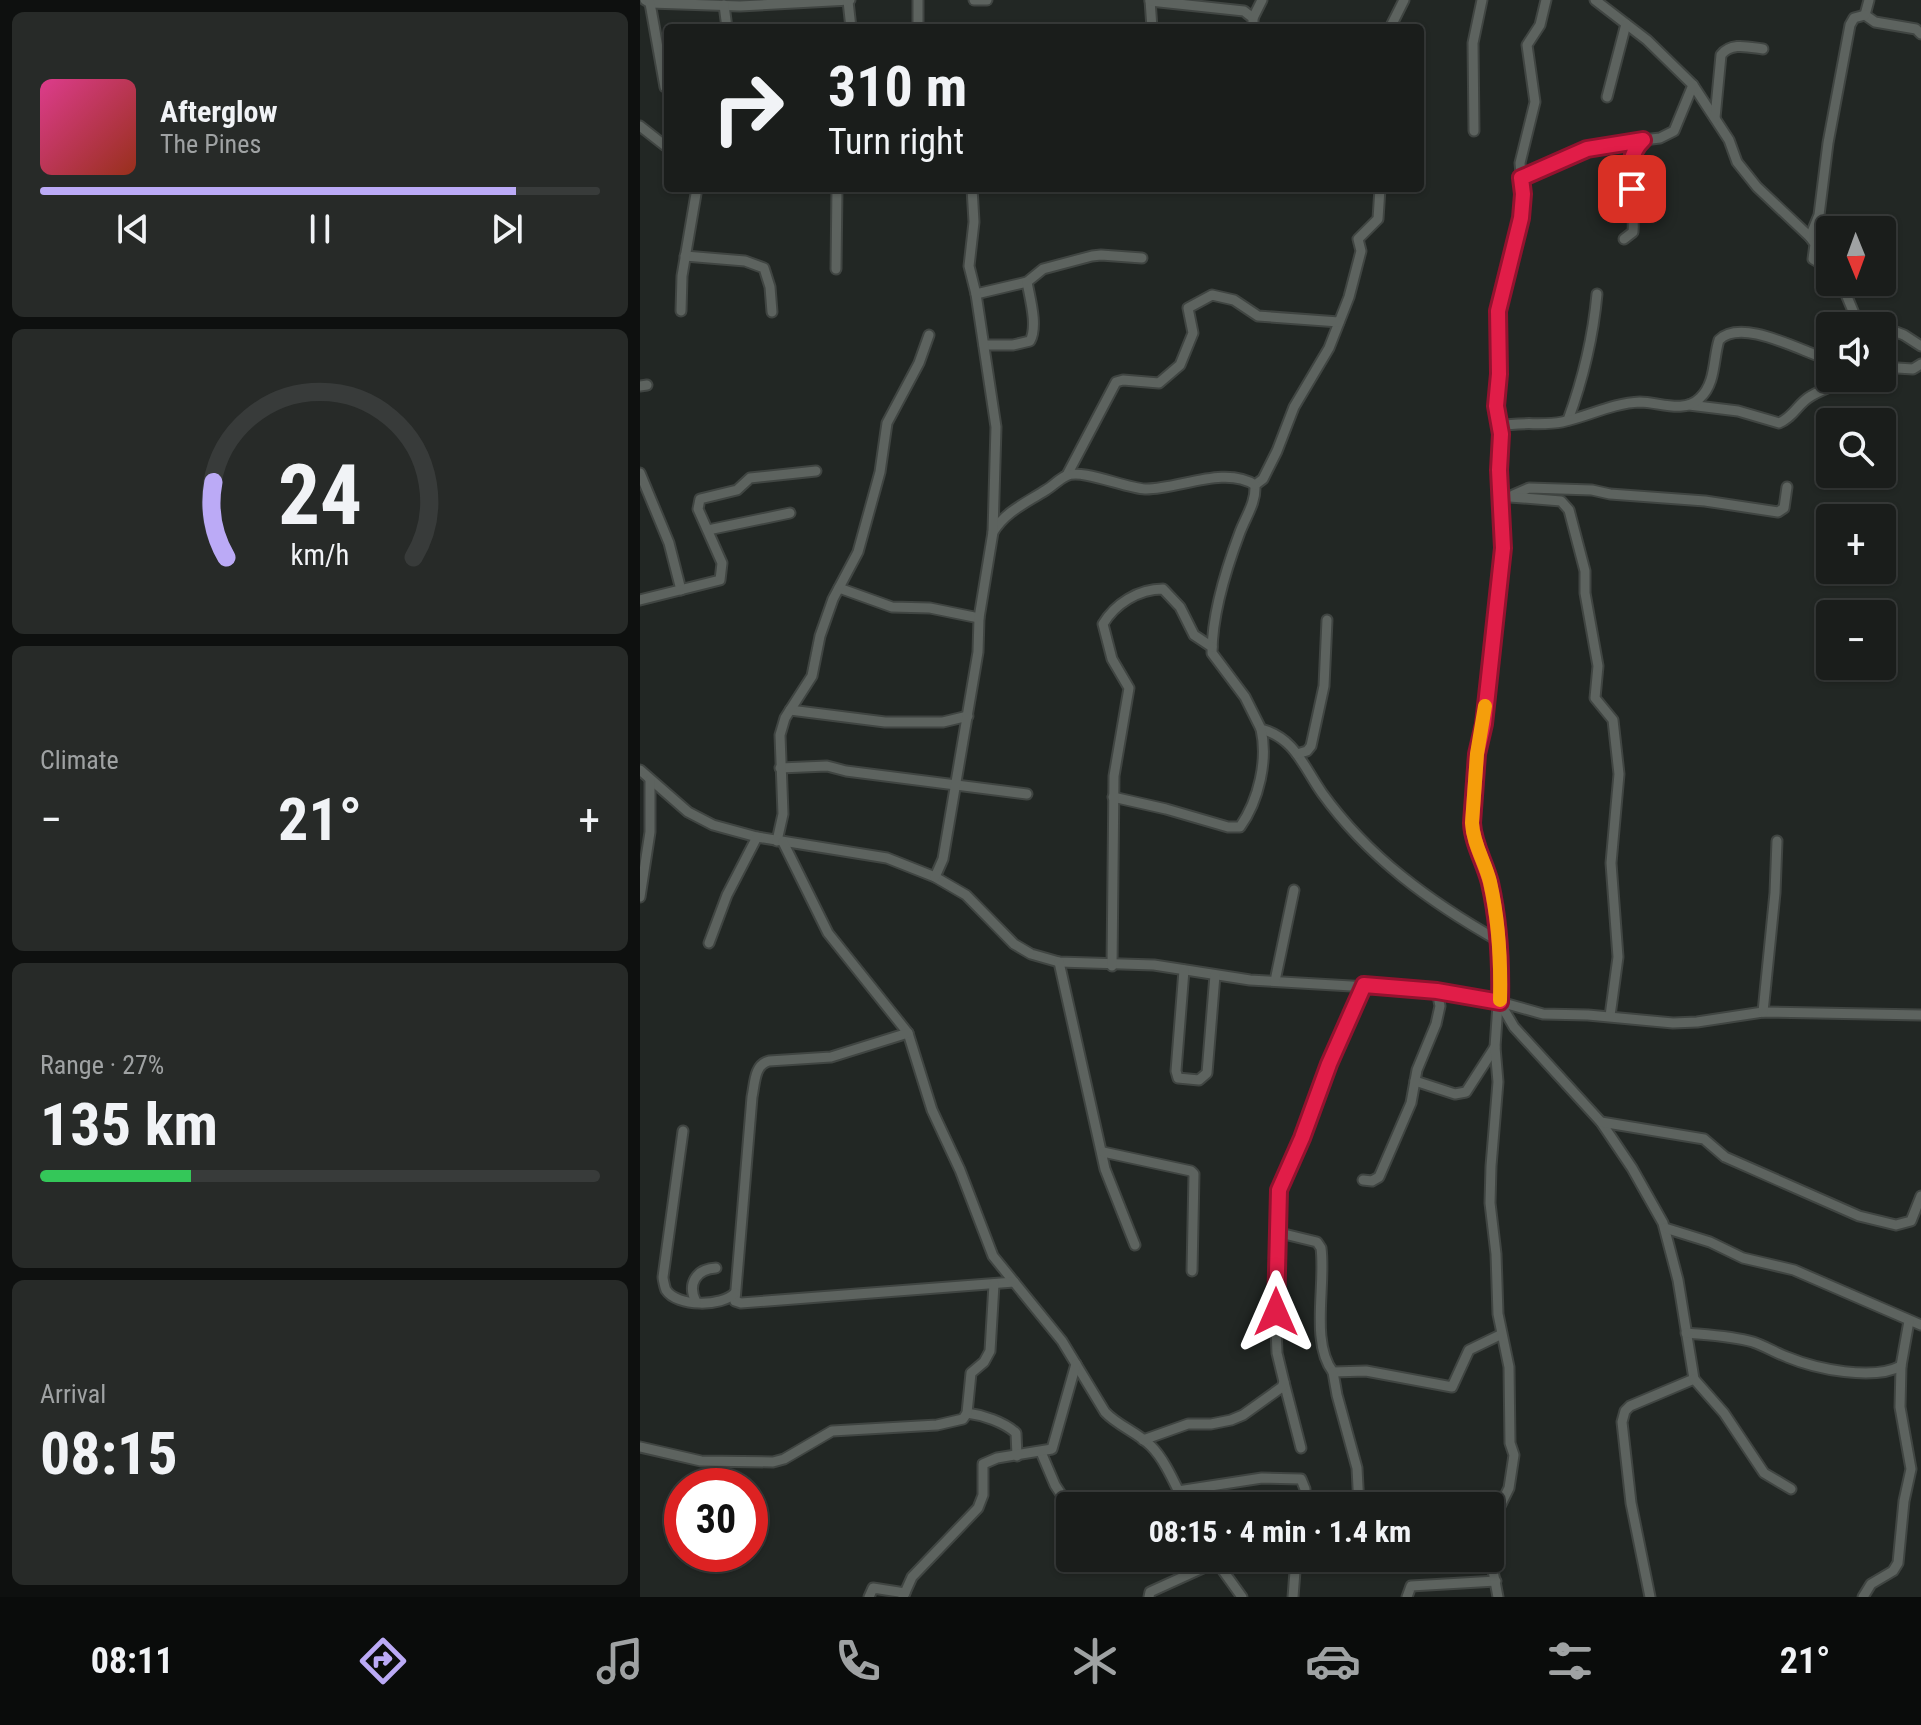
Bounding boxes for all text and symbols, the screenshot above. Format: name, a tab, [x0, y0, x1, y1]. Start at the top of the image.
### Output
text: 310 m	[828, 54, 967, 120]
icon: right	[696, 56, 800, 160]
text: Afterglow	[160, 94, 278, 129]
text: Turn right	[828, 121, 964, 163]
text: The Pines	[160, 129, 261, 159]
pin	[1598, 155, 1666, 223]
icon: arrive	[1610, 167, 1654, 211]
icon: previous	[111, 207, 155, 251]
icon: pause	[298, 207, 342, 251]
icon: next	[485, 207, 529, 251]
north arrow	[1816, 216, 1896, 296]
map controls	[1816, 216, 1896, 680]
button: sound	[1816, 312, 1896, 392]
button: search	[1816, 408, 1896, 488]
text: 24	[278, 446, 362, 543]
button: +	[1816, 504, 1896, 584]
text: km/h	[291, 538, 349, 572]
button: −	[1816, 600, 1896, 680]
text: Climate	[40, 745, 119, 775]
text: 21°	[278, 784, 362, 855]
text: −	[40, 794, 62, 846]
text: +	[578, 794, 600, 846]
text: Range · 27%	[40, 1050, 164, 1080]
text: 135 km	[40, 1089, 218, 1160]
position arrow	[1234, 1270, 1318, 1354]
text: Arrival	[40, 1379, 106, 1409]
text: 08:15	[40, 1418, 178, 1489]
speed limit sign: 30	[664, 1468, 768, 1572]
text: 08:15 · 4 min · 1.4 km	[1149, 1514, 1411, 1549]
icon: directions	[355, 1633, 411, 1689]
icon: music	[592, 1633, 648, 1689]
icon: phone	[830, 1633, 886, 1689]
icon: climate	[1067, 1633, 1123, 1689]
icon: car	[1305, 1633, 1361, 1689]
icon: filters	[1542, 1633, 1598, 1689]
text: 08:11	[91, 1640, 173, 1682]
text: 21°	[1780, 1640, 1830, 1682]

